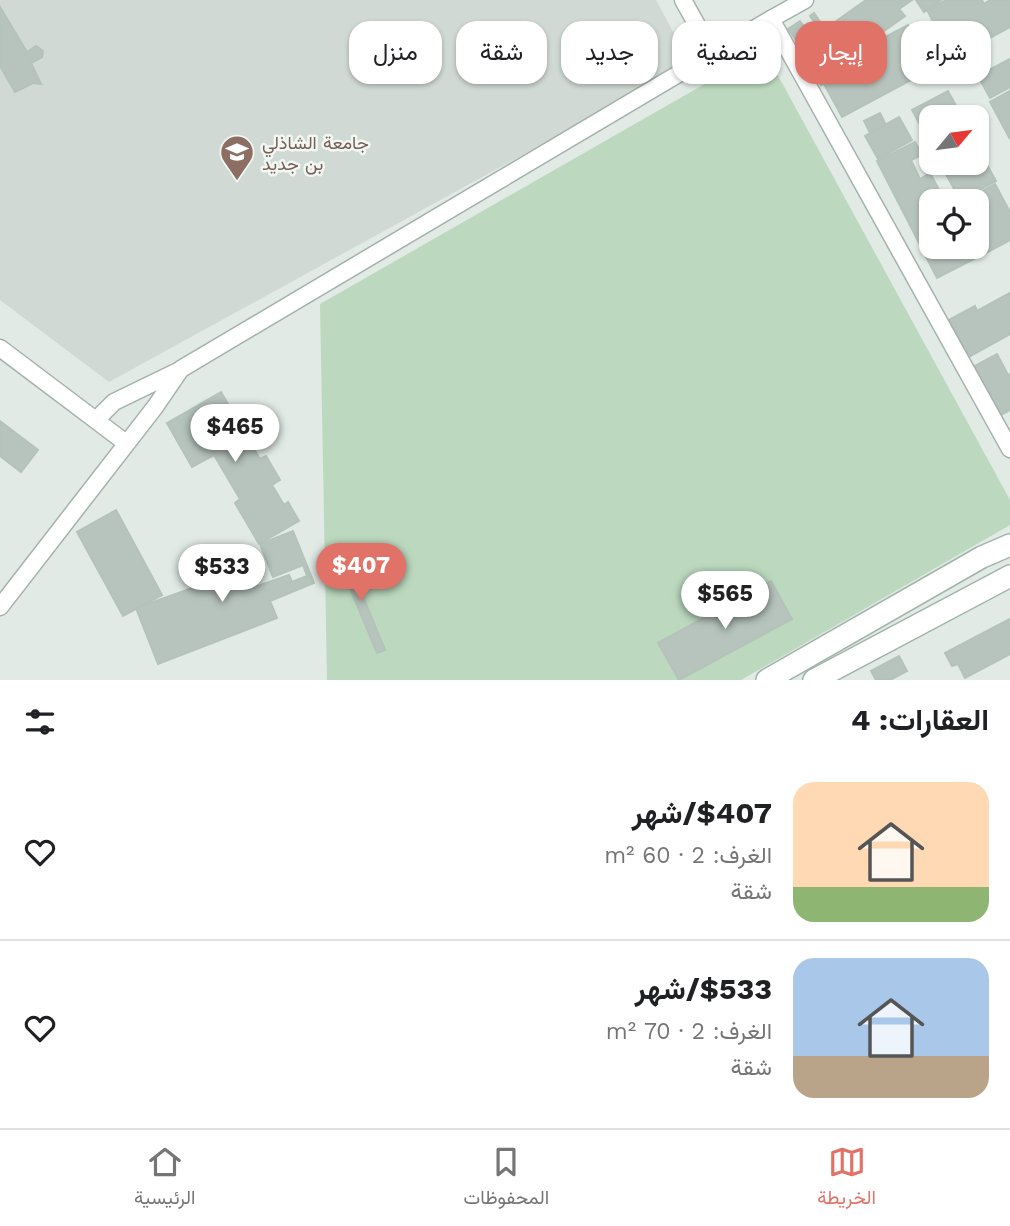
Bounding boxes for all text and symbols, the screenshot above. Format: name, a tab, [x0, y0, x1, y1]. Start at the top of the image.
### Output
chip: منزل	[349, 21, 442, 84]
chip: شقة	[456, 21, 547, 84]
chip: جديد	[561, 21, 658, 84]
chip: تصفية	[672, 21, 781, 84]
chip: إيجار	[795, 21, 887, 84]
chip: شراء	[901, 21, 991, 84]
north arrow	[919, 105, 989, 175]
map controls	[919, 105, 989, 259]
place label: جامعة الشاذلي بن جديد	[262, 132, 369, 175]
school or university icon: جامعة الشاذلي بن جديد	[218, 133, 256, 182]
button: locate	[919, 189, 989, 259]
pin: $465	[194, 405, 276, 464]
text: $465	[206, 413, 264, 440]
pin: $533	[181, 544, 263, 604]
pin: $407	[320, 544, 402, 603]
text: $407	[332, 552, 390, 579]
text: $533	[194, 553, 250, 580]
pin: $565	[684, 572, 766, 631]
text: $565	[697, 580, 753, 607]
text: العقارات: 4	[851, 702, 989, 737]
icon: filters	[21, 703, 59, 741]
text: $407/شهر	[632, 795, 772, 830]
icon: home	[849, 810, 933, 894]
icon: heart	[21, 833, 59, 871]
text: الغرف: 2 · 60 m²	[604, 842, 772, 869]
text: شقة	[730, 878, 772, 905]
text: $533/شهر	[635, 971, 772, 1006]
icon: home	[849, 986, 933, 1070]
icon: heart	[21, 1009, 59, 1047]
text: الغرف: 2 · 70 m²	[606, 1018, 772, 1045]
text: شقة	[730, 1054, 772, 1081]
tab: الرئيسية	[134, 1143, 195, 1214]
tab: المحفوظات	[464, 1143, 549, 1214]
tab: الخريطة	[817, 1143, 876, 1214]

